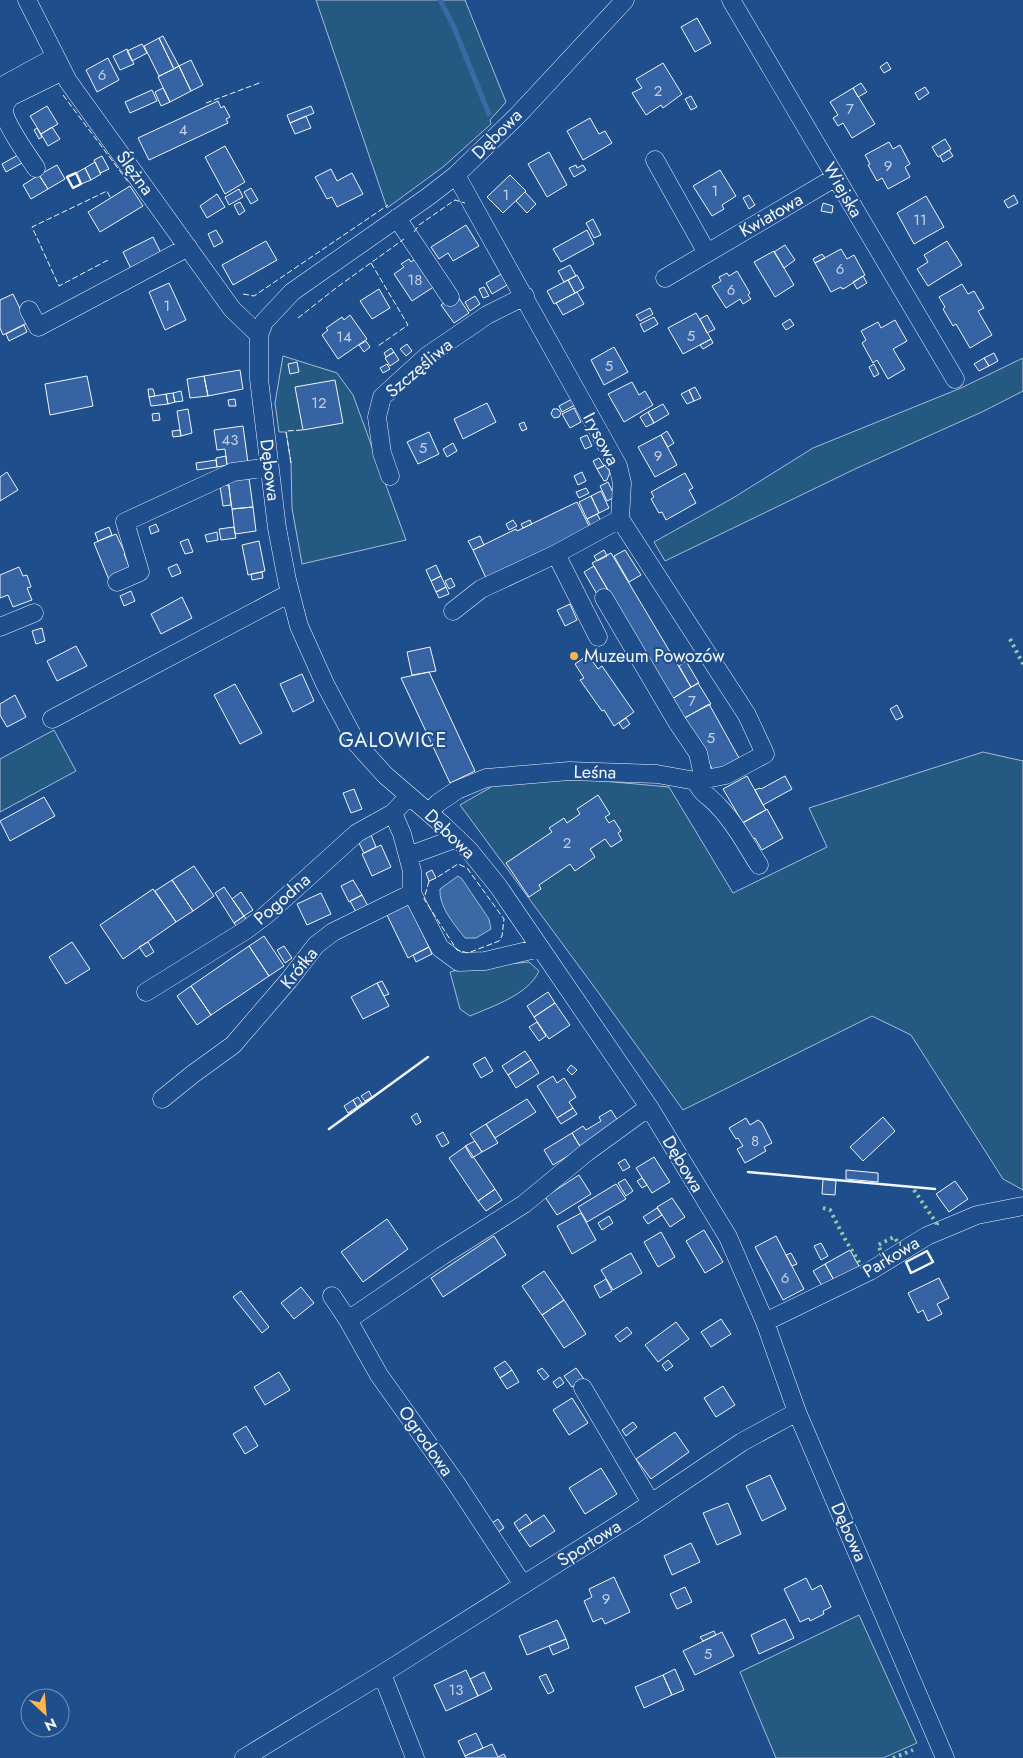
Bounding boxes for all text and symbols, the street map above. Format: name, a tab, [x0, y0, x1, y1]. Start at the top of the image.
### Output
house number: 6	[98, 64, 106, 86]
house number: 2	[654, 80, 662, 102]
house number: 7	[846, 98, 854, 120]
street label: Dębowa	[466, 103, 528, 165]
house number: 4	[179, 119, 188, 141]
street label: Ślężna	[110, 145, 160, 201]
house number: 9	[884, 155, 892, 177]
street label: Wiejska	[817, 157, 869, 223]
house number: 1	[712, 180, 718, 202]
house number: 1	[503, 184, 509, 206]
street label: Kwiatowa	[734, 186, 808, 244]
house number: 11	[913, 209, 927, 231]
house number: 6	[836, 258, 844, 280]
house number: 18	[408, 269, 422, 291]
house number: 6	[727, 279, 735, 301]
house number: 1	[164, 295, 170, 317]
house number: 5	[687, 325, 695, 347]
house number: 14	[336, 326, 352, 348]
street label: Szczęśliwa	[380, 332, 458, 404]
house number: 5	[605, 355, 613, 377]
house number: 12	[311, 392, 327, 414]
street label: Irysowa	[576, 408, 626, 470]
house number: 43	[222, 429, 238, 451]
house number: 5	[419, 437, 427, 459]
street label: Dębowa	[253, 438, 287, 502]
house number: 9	[654, 445, 662, 467]
place label: Muzeum Powozów	[584, 643, 725, 669]
marker: Muzeum Powozów	[568, 650, 580, 662]
house number: 7	[688, 690, 696, 712]
district label: GALOWICE	[338, 726, 448, 755]
house number: 5	[707, 727, 715, 749]
street label: Leśna	[573, 759, 617, 785]
street label: Dębowa	[419, 803, 481, 865]
house number: 2	[563, 832, 571, 854]
street label: Pogodna	[248, 867, 316, 931]
street label: Krótka	[274, 942, 324, 994]
house number: 8	[751, 1130, 759, 1152]
street label: Dębowa	[656, 1131, 710, 1197]
street label: Parkowa	[858, 1230, 924, 1284]
house number: 6	[781, 1267, 789, 1289]
street label: Ogrodowa	[392, 1400, 460, 1482]
street label: Dębowa	[824, 1498, 874, 1566]
street label: Sportowa	[552, 1513, 626, 1573]
house number: 9	[602, 1588, 610, 1610]
house number: 5	[704, 1643, 712, 1665]
house number: 13	[449, 1679, 463, 1701]
north arrow	[20, 1688, 70, 1738]
text: N	[41, 1713, 60, 1736]

